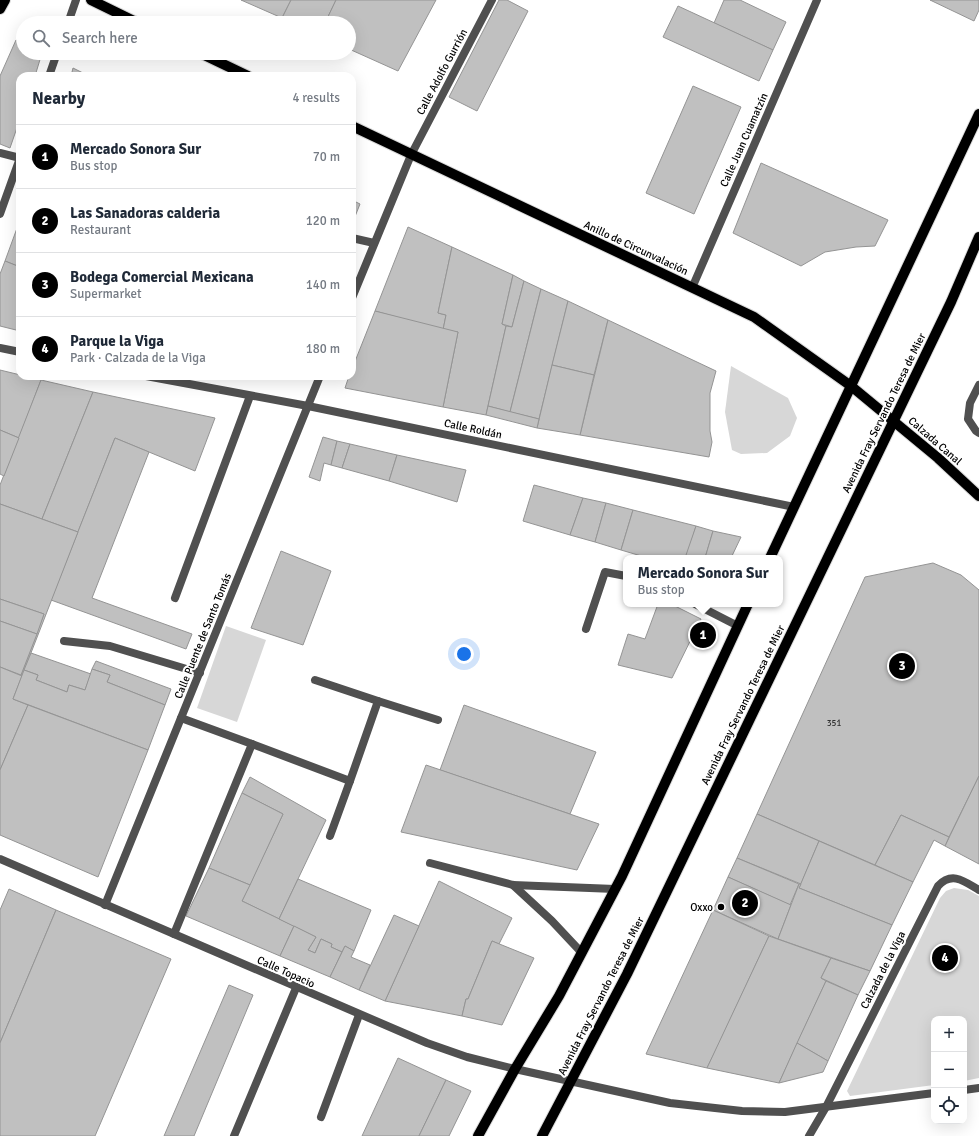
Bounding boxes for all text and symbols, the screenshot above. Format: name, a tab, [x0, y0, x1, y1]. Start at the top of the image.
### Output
search box	[16, 16, 356, 60]
icon: search	[30, 27, 52, 49]
street label: Calle Adolfo Gurrión	[414, 27, 470, 117]
text: Search here	[62, 29, 138, 47]
text: Nearby	[32, 88, 85, 109]
text: 4 results	[292, 90, 340, 106]
street label: Calle Juan Cuamatzín	[717, 91, 771, 189]
text: Mercado Sonora Sur	[70, 140, 201, 158]
text: 1	[41, 149, 49, 165]
text: 70 m	[313, 149, 340, 165]
text: Bus stop	[70, 158, 117, 174]
text: Las Sanadoras calderia	[70, 204, 220, 222]
text: 2	[41, 213, 49, 229]
text: 120 m	[306, 213, 340, 229]
street label: Anillo de Circunvalación	[582, 218, 690, 278]
text: Restaurant	[70, 222, 131, 238]
text: Bodega Comercial Mexicana	[70, 268, 254, 286]
text: 3	[41, 277, 49, 293]
text: 140 m	[306, 277, 340, 293]
text: Supermarket	[70, 286, 142, 302]
street label: Avenida Fray Servando Teresa de Mier	[840, 331, 928, 495]
text: Parque la Viga	[70, 332, 164, 350]
text: 4	[41, 341, 49, 357]
text: 180 m	[306, 341, 340, 357]
text: Park · Calzada de la Viga	[70, 350, 206, 366]
street label: Calzada Canal	[906, 414, 964, 468]
street label: Calle Roldán	[443, 417, 503, 441]
popup	[623, 555, 783, 607]
text: Mercado Sonora Sur	[637, 564, 769, 582]
street label: Calle Puente de Santo Tomás	[172, 571, 234, 701]
text: Bus stop	[637, 582, 685, 598]
pin: 1	[690, 620, 716, 650]
street label: Avenida Fray Servando Teresa de Mier	[699, 623, 787, 787]
your location	[454, 644, 474, 664]
pin: 3	[889, 651, 915, 681]
house number: 351	[827, 718, 841, 729]
pin: 2	[732, 888, 758, 918]
place label: Oxxo	[690, 901, 713, 914]
marker: Oxxo	[716, 902, 726, 912]
street label: Avenida Fray Servando Teresa de Mier	[555, 915, 647, 1077]
street label: Calzada de la Viga	[858, 929, 908, 1011]
pin: 4	[932, 943, 958, 973]
street label: Calle Topacio	[255, 953, 317, 991]
map controls	[931, 1016, 967, 1124]
button: +	[931, 1016, 967, 1052]
button: −	[931, 1052, 967, 1088]
button: locate	[931, 1088, 967, 1124]

